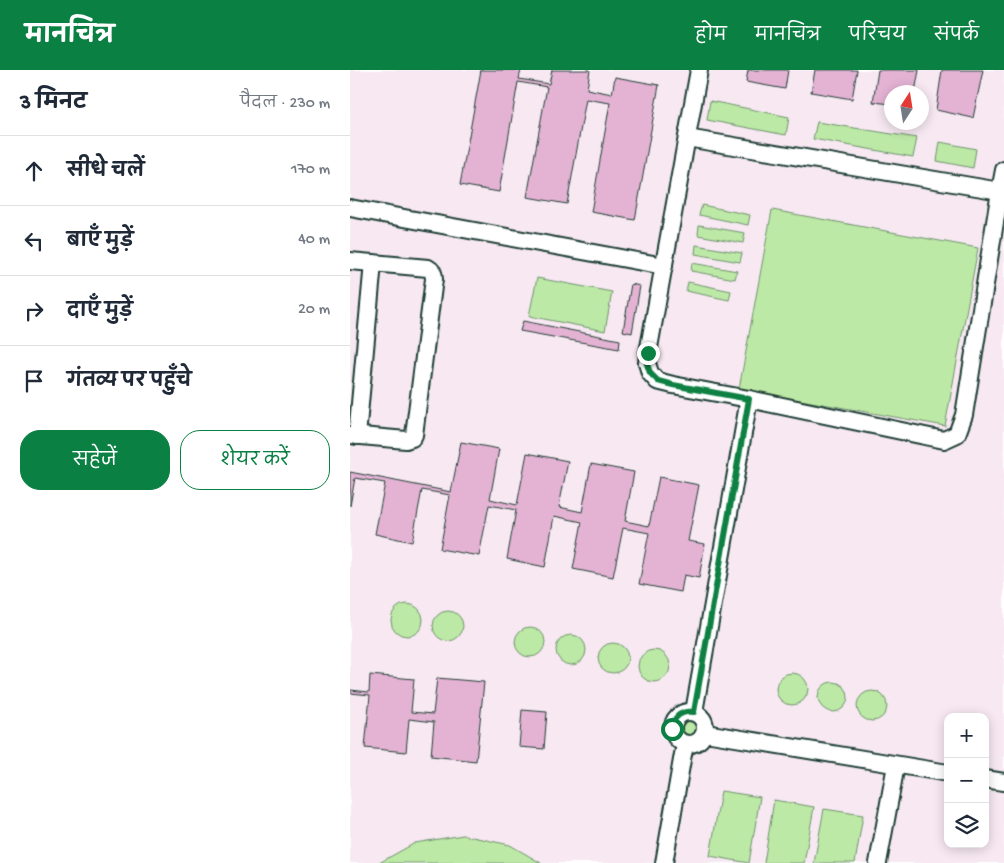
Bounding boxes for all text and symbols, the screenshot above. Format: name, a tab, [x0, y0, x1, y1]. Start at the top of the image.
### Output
text: मानचित्र	[25, 23, 114, 52]
text: होम	[695, 26, 727, 47]
text: मानचित्र	[755, 26, 821, 47]
text: परिचय	[849, 26, 906, 47]
text: संपर्क	[934, 26, 979, 47]
north arrow	[884, 85, 929, 130]
text: 3 मिनट	[20, 92, 87, 117]
text: पैदल · 230 m	[240, 95, 330, 114]
icon: ahead	[20, 157, 48, 185]
text: सीधे चलें	[67, 161, 144, 184]
text: 170 m	[291, 161, 330, 180]
icon: left	[20, 227, 48, 255]
text: बाएँ मुड़ें	[67, 231, 133, 254]
text: 40 m	[298, 231, 330, 250]
icon: right	[20, 297, 48, 325]
text: दाएँ मुड़ें	[67, 301, 133, 324]
text: 20 m	[298, 301, 330, 320]
route end	[637, 342, 660, 365]
icon: arrive	[20, 367, 48, 395]
text: गंतव्य पर पहुँचे	[67, 371, 191, 394]
button: सहेजें	[20, 430, 170, 490]
button: शेयर करें	[180, 430, 330, 490]
map controls	[944, 713, 989, 848]
button: +	[944, 713, 989, 758]
route start	[661, 718, 684, 741]
button: −	[944, 758, 989, 803]
button: layers	[944, 803, 989, 848]

